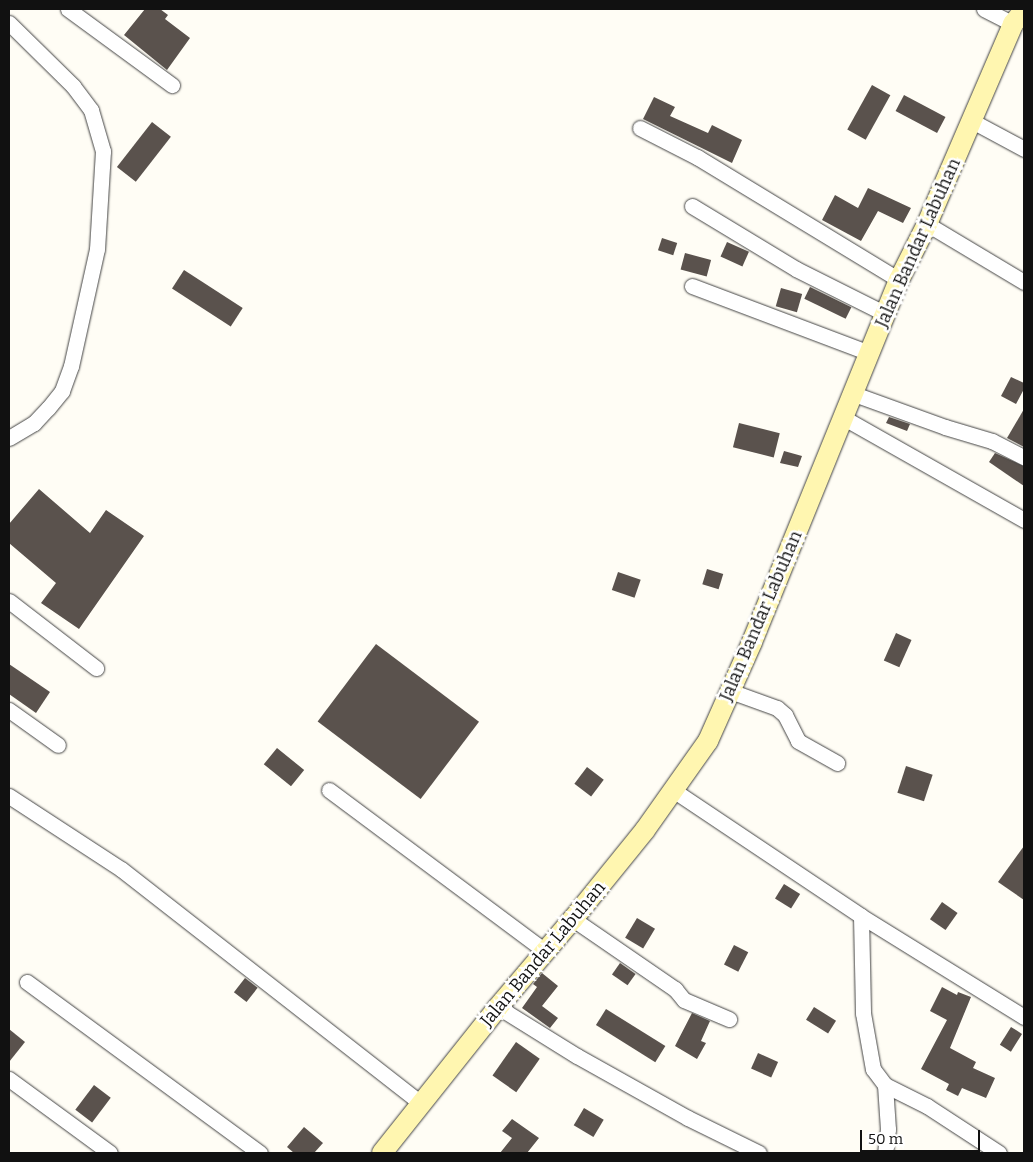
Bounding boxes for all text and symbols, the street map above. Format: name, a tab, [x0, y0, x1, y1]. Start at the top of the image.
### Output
street label: Jalan Bandar Labuhan	[871, 155, 965, 331]
street label: Jalan Bandar Labuhan	[715, 528, 807, 704]
street label: Jalan Bandar Labuhan	[476, 877, 610, 1031]
scale bar	[863, 1120, 983, 1152]
text: 50 m	[868, 1130, 903, 1148]

